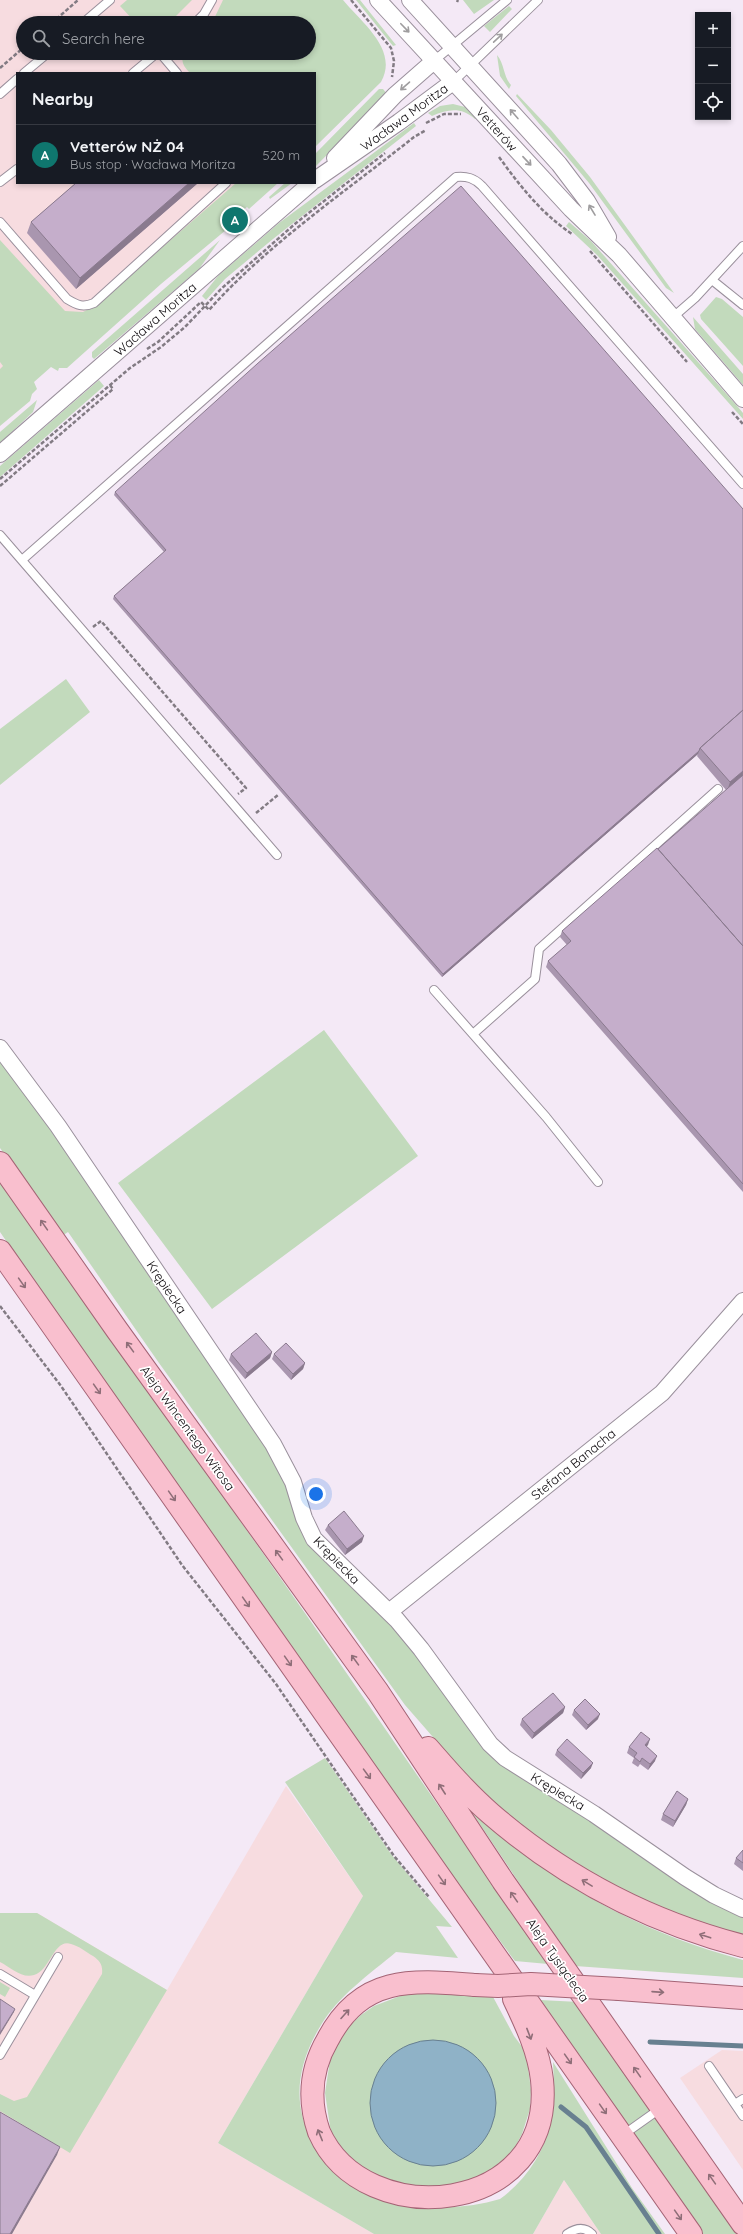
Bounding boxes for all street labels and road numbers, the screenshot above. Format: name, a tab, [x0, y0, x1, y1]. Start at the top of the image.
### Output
street label: Wacława Moritza	[357, 80, 451, 154]
street label: Vetterów	[473, 103, 521, 155]
street label: Wacława Moritza	[111, 279, 199, 359]
street label: Krępiecka	[144, 1258, 190, 1316]
street label: Aleja Wincentego Witosa	[137, 1362, 239, 1494]
street label: Stefana Banacha	[527, 1425, 619, 1503]
street label: Krępiecka	[310, 1533, 364, 1587]
street label: Krępiecka	[528, 1769, 588, 1813]
street label: Aleja Tysiąclecia	[523, 1915, 593, 2005]

